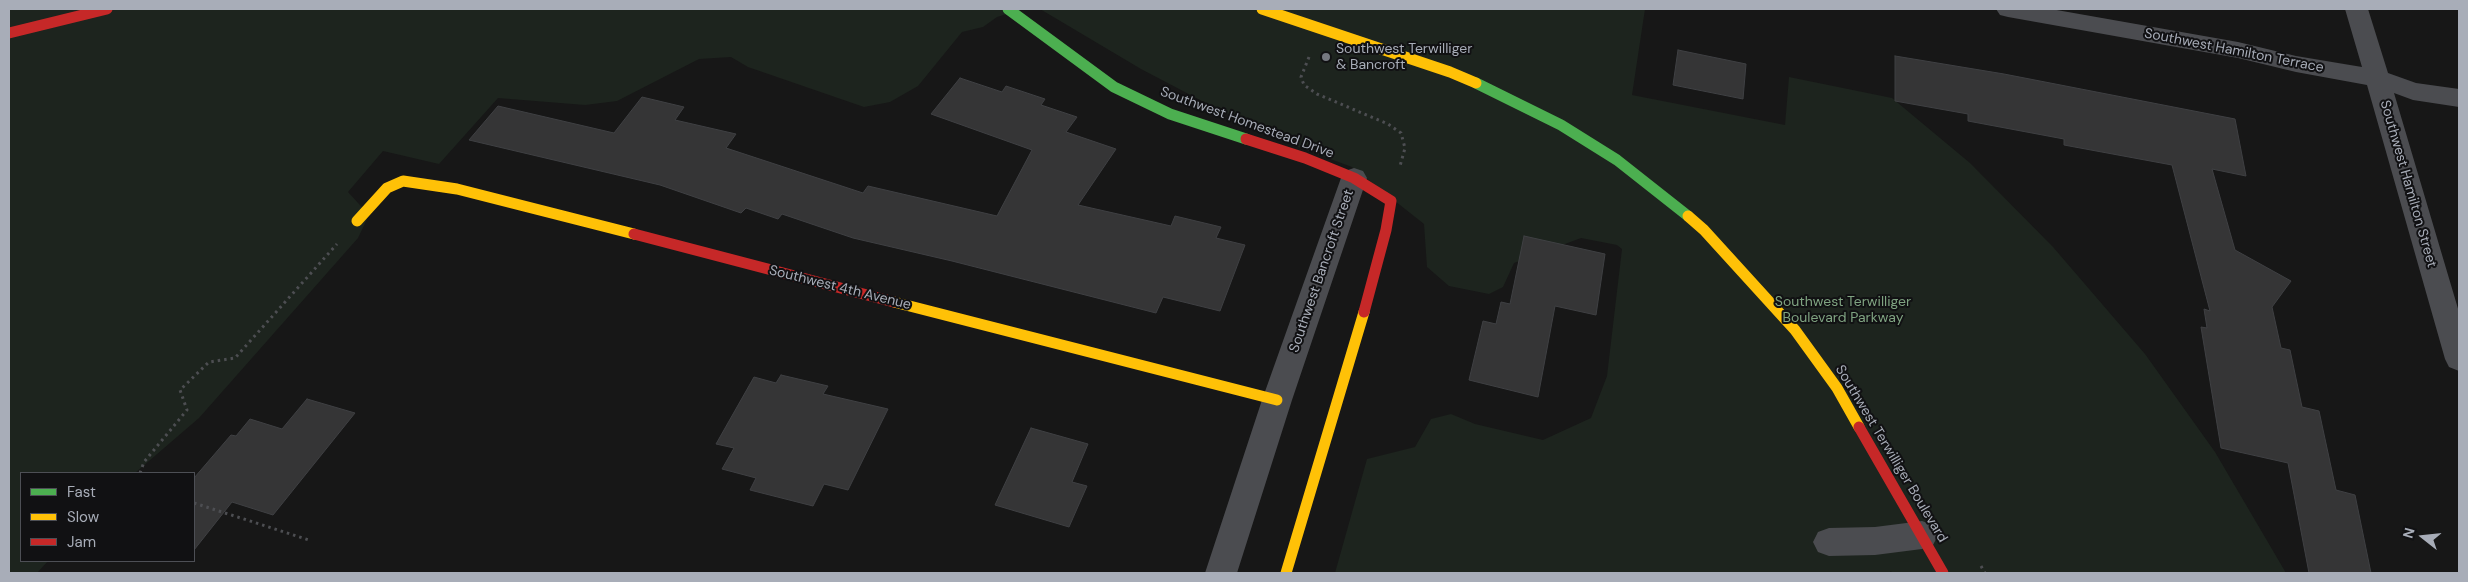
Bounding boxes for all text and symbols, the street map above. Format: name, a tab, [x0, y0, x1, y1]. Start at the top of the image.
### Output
street label: Southwest Hamilton Terrace	[2143, 25, 2325, 77]
place label: Southwest Terwilliger & Bancroft	[1336, 41, 1472, 74]
marker: Southwest Terwilliger & Bancroft	[1320, 51, 1332, 63]
street label: Southwest Homestead Drive	[1158, 84, 1336, 162]
street label: Southwest Hamilton Street	[2376, 98, 2440, 270]
street label: Southwest Bancroft Street	[1286, 187, 1358, 355]
street label: Southwest 4th Avenue	[767, 262, 913, 314]
park label: Southwest Terwilliger Boulevard Parkway	[1775, 294, 1911, 326]
street label: Southwest Terwilliger Boulevard	[1831, 362, 1951, 546]
legend	[20, 472, 195, 562]
text: Fast	[67, 482, 96, 502]
text: Slow	[67, 507, 99, 527]
north arrow	[2398, 512, 2448, 562]
text: N	[2399, 525, 2419, 540]
text: Jam	[67, 532, 96, 552]

